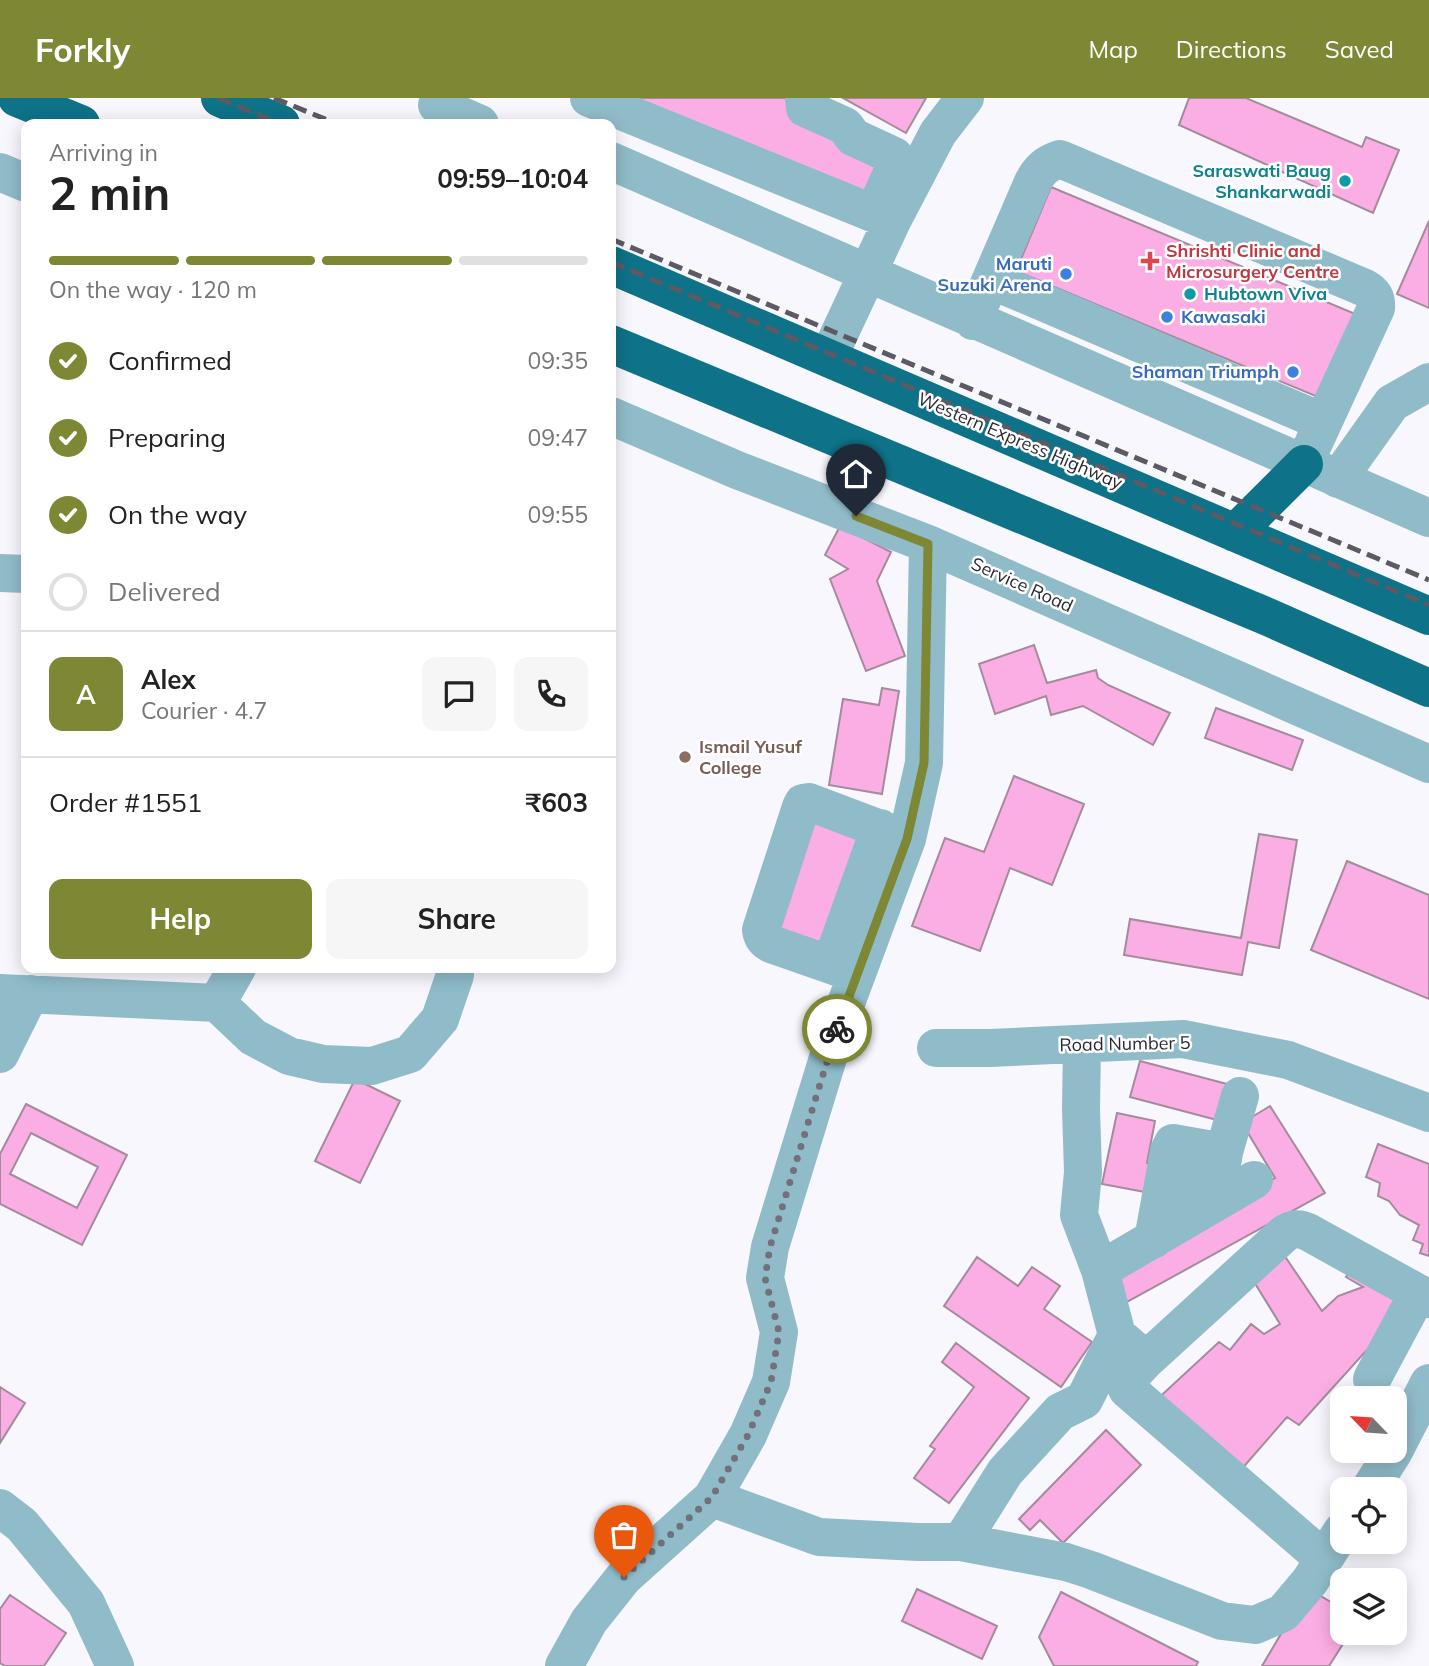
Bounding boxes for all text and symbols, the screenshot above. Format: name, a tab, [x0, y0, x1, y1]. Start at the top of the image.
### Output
text: Forkly	[35, 29, 131, 70]
text: Map	[1088, 34, 1138, 64]
text: Directions	[1176, 34, 1287, 64]
text: Saved	[1325, 34, 1394, 64]
text: Arriving in	[49, 138, 158, 167]
place label: Saraswati Baug Shankarwadi	[1192, 159, 1331, 203]
text: 09:59–10:04	[437, 162, 588, 195]
text: 2 min	[49, 164, 170, 222]
marker: Saraswati Baug Shankarwadi	[1337, 173, 1353, 189]
place label: Shrishti Clinic and Microsurgery Centre	[1166, 239, 1339, 283]
marker: Shrishti Clinic and Microsurgery Centre	[1140, 251, 1160, 271]
place label: Maruti Suzuki Arena	[938, 252, 1052, 296]
marker: Maruti Suzuki Arena	[1058, 266, 1074, 282]
text: On the way · 120 m	[49, 275, 257, 304]
place label: Hubtown Viva	[1204, 282, 1327, 305]
marker: Hubtown Viva	[1182, 286, 1198, 302]
place label: Kawasaki	[1181, 305, 1266, 328]
marker: Kawasaki	[1159, 309, 1175, 325]
icon: check	[49, 342, 87, 380]
text: Confirmed	[108, 344, 232, 377]
text: 09:35	[528, 346, 588, 375]
place label: Shaman Triumph	[1132, 360, 1279, 383]
marker: Shaman Triumph	[1285, 364, 1301, 380]
street label: Western Express Highway	[914, 387, 1126, 494]
icon: check	[49, 419, 87, 457]
text: Preparing	[108, 421, 226, 454]
text: 09:47	[528, 423, 588, 452]
pin	[826, 444, 886, 516]
icon: home	[837, 455, 875, 493]
icon: check	[49, 496, 87, 534]
text: On the way	[108, 498, 247, 531]
text: 09:55	[528, 500, 588, 529]
street label: Service Road	[968, 552, 1077, 617]
text: Delivered	[108, 575, 221, 608]
button: chat	[422, 657, 496, 731]
button: phone	[514, 657, 588, 731]
text: Alex	[141, 663, 196, 696]
text: A	[76, 678, 96, 711]
text: Courier · 4.7	[141, 696, 267, 725]
place label: Ismail Yusuf College	[699, 735, 802, 779]
marker: Ismail Yusuf College	[677, 749, 693, 765]
text: Order #1551	[49, 786, 202, 819]
text: ₹603	[526, 786, 588, 819]
button: Help	[49, 879, 312, 959]
button: Share	[326, 879, 588, 959]
courier	[802, 994, 872, 1064]
icon: bike	[818, 1010, 856, 1048]
street label: Road Number 5	[1059, 1031, 1191, 1056]
north arrow	[1330, 1386, 1407, 1463]
map controls	[1330, 1386, 1407, 1645]
button: locate	[1330, 1477, 1407, 1554]
pin	[594, 1505, 654, 1577]
icon: bag	[605, 1516, 643, 1554]
button: layers	[1330, 1568, 1407, 1645]

